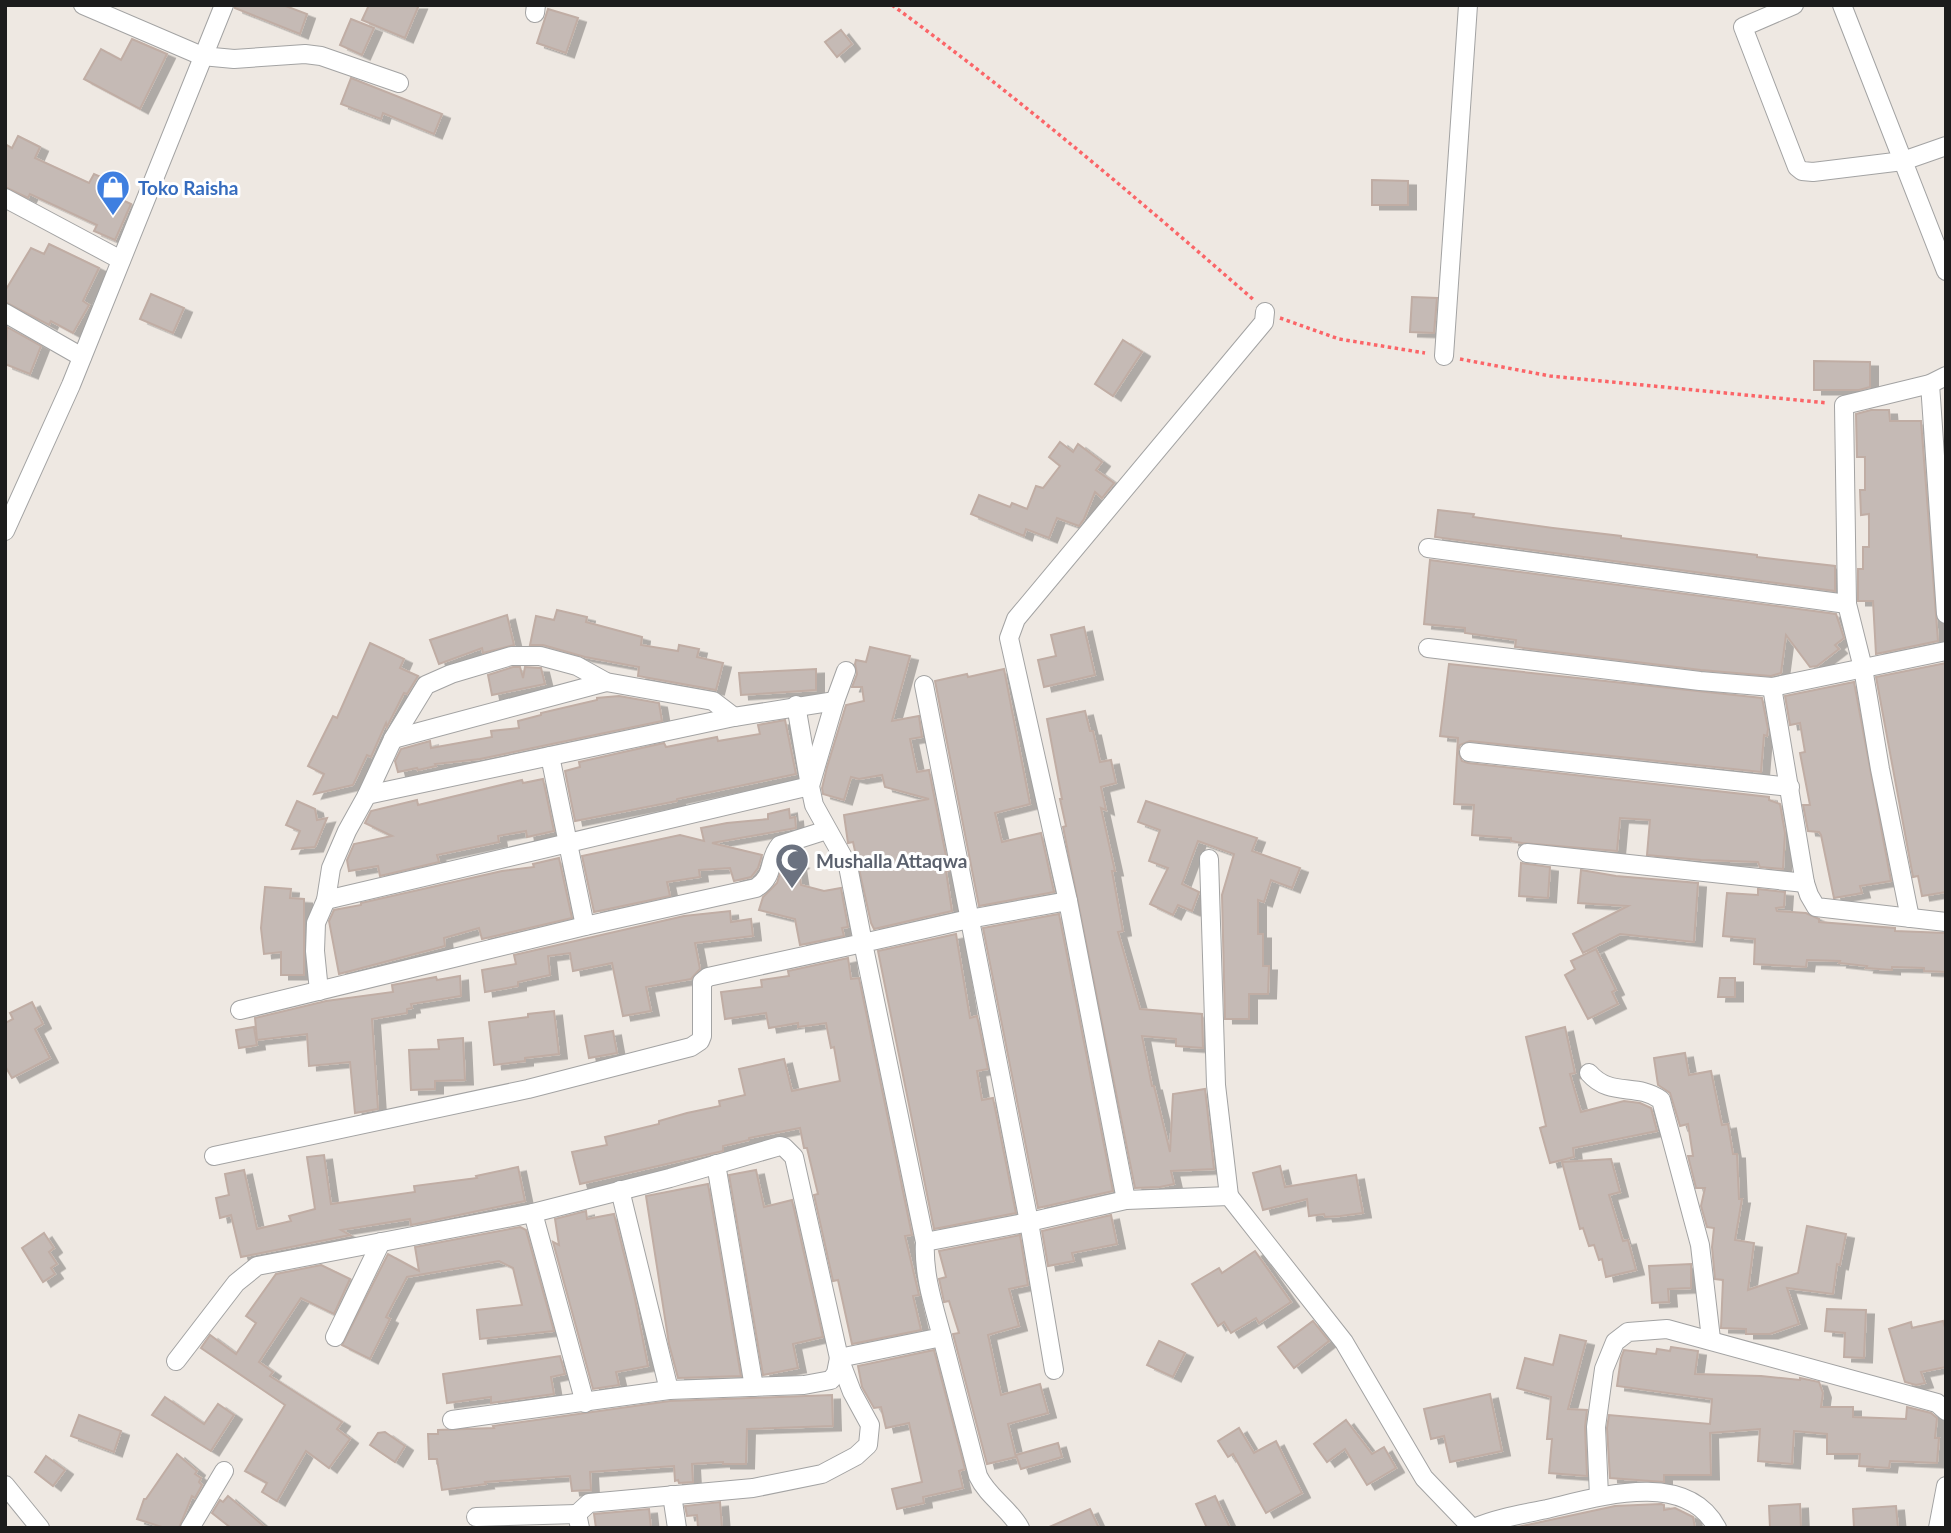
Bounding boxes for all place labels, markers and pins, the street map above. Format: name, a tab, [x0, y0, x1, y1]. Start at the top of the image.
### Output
shop icon: Toko Raisha	[94, 168, 132, 217]
place label: Toko Raisha	[138, 176, 238, 199]
mosque icon: Mushalla Attaqwa	[773, 841, 811, 890]
place label: Mushalla Attaqwa	[816, 849, 967, 872]

